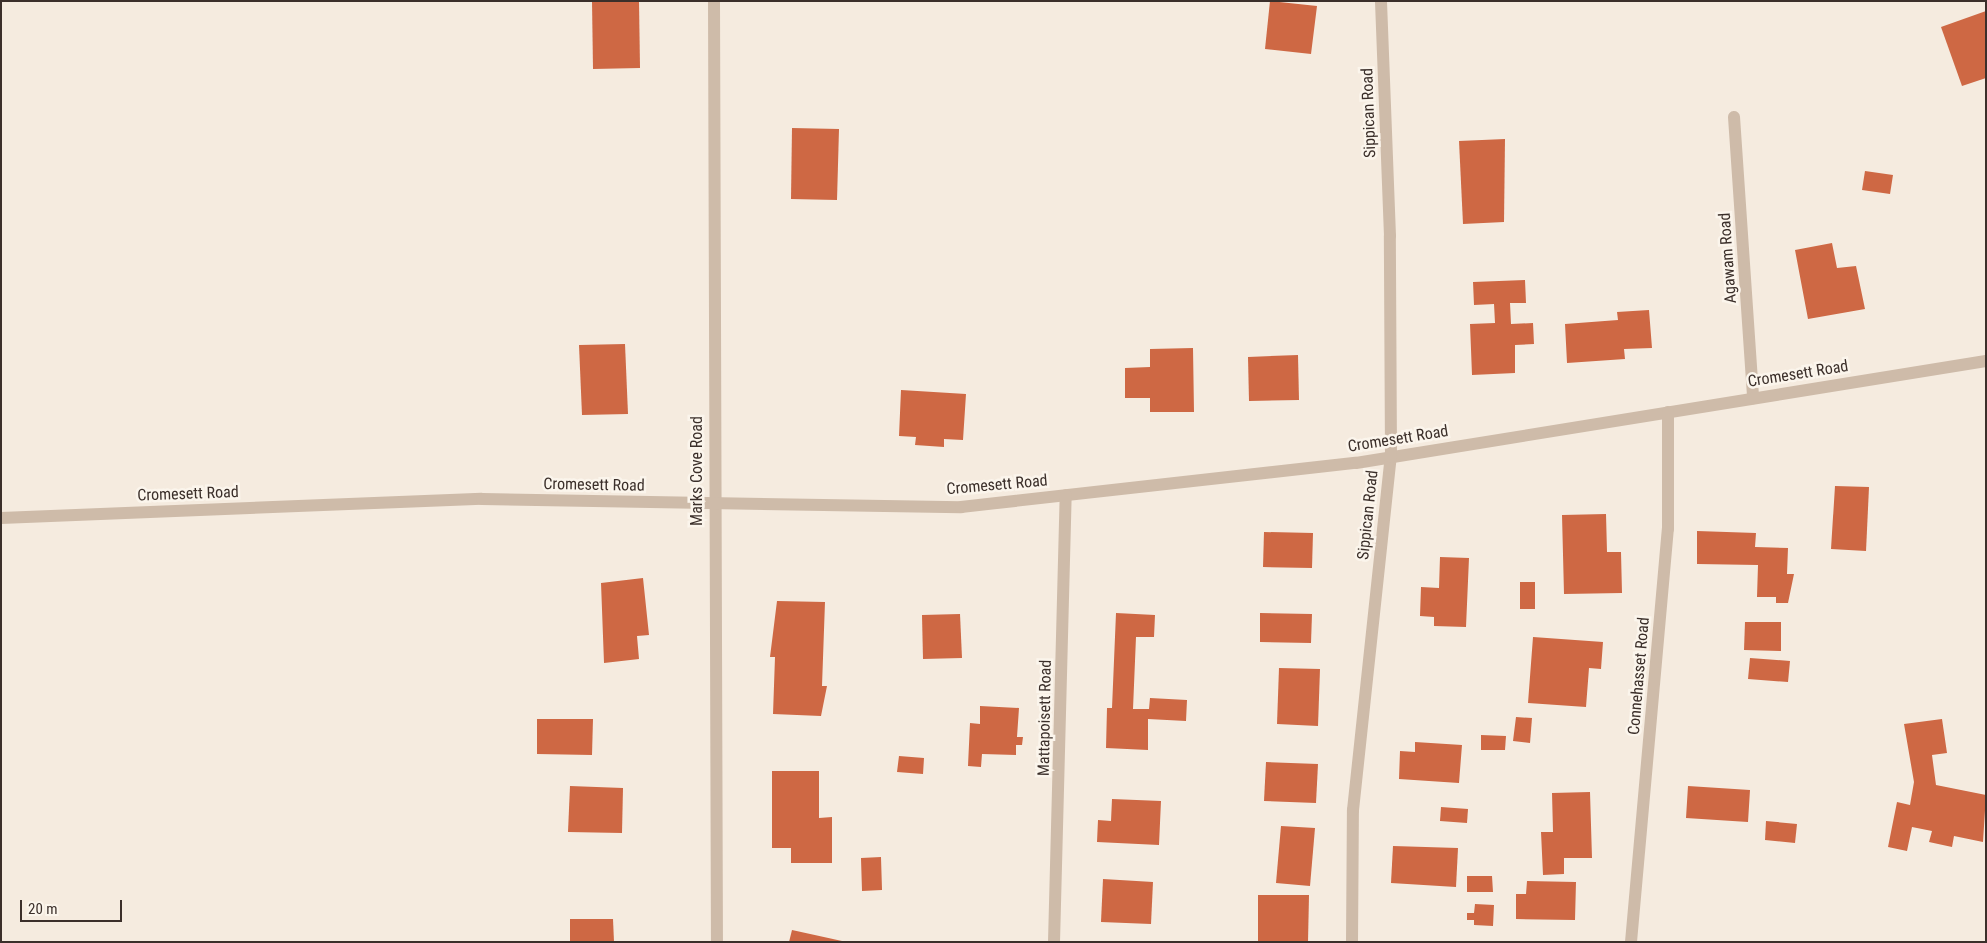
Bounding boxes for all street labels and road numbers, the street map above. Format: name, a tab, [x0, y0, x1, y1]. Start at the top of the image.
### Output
street label: Sippican Road	[1358, 68, 1380, 158]
street label: Agawam Road	[1715, 212, 1741, 304]
street label: Cromesett Road	[1746, 357, 1850, 391]
street label: Marks Cove Road	[687, 416, 707, 526]
street label: Cromesett Road	[1346, 422, 1450, 456]
street label: Sippican Road	[1354, 469, 1382, 561]
street label: Cromesett Road	[946, 471, 1048, 499]
street label: Cromesett Road	[543, 475, 645, 495]
street label: Cromesett Road	[137, 483, 239, 505]
street label: Connehasset Road	[1624, 616, 1654, 736]
street label: Mattapoisett Road	[1034, 660, 1056, 776]

